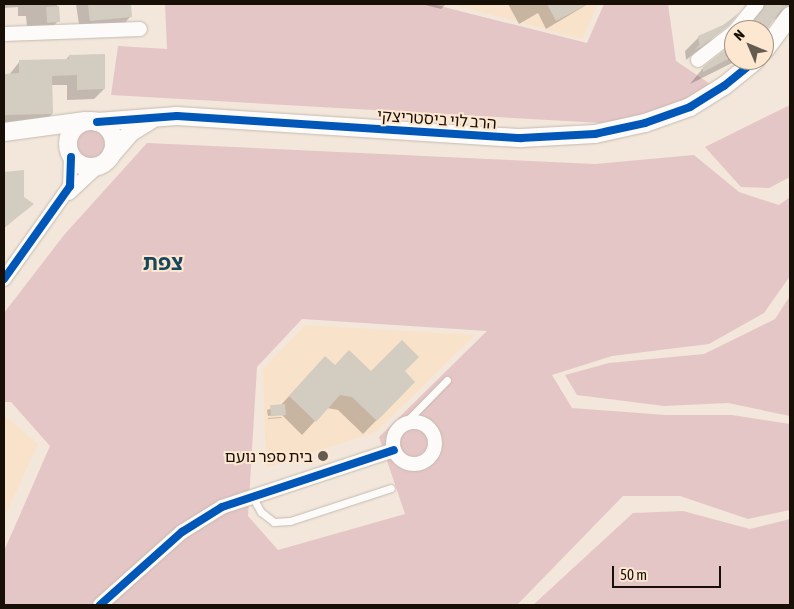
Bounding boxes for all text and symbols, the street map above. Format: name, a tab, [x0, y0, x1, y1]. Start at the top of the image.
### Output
north arrow	[724, 20, 774, 70]
text: N	[731, 27, 748, 44]
street label: הרב לוי ביסטריצקי	[377, 105, 497, 133]
district label: צפת	[143, 249, 183, 275]
place label: בית ספר נועם	[225, 446, 313, 466]
marker: בית ספר נועם	[317, 450, 329, 462]
scale bar	[614, 556, 723, 588]
text: 50 m	[620, 566, 647, 583]

